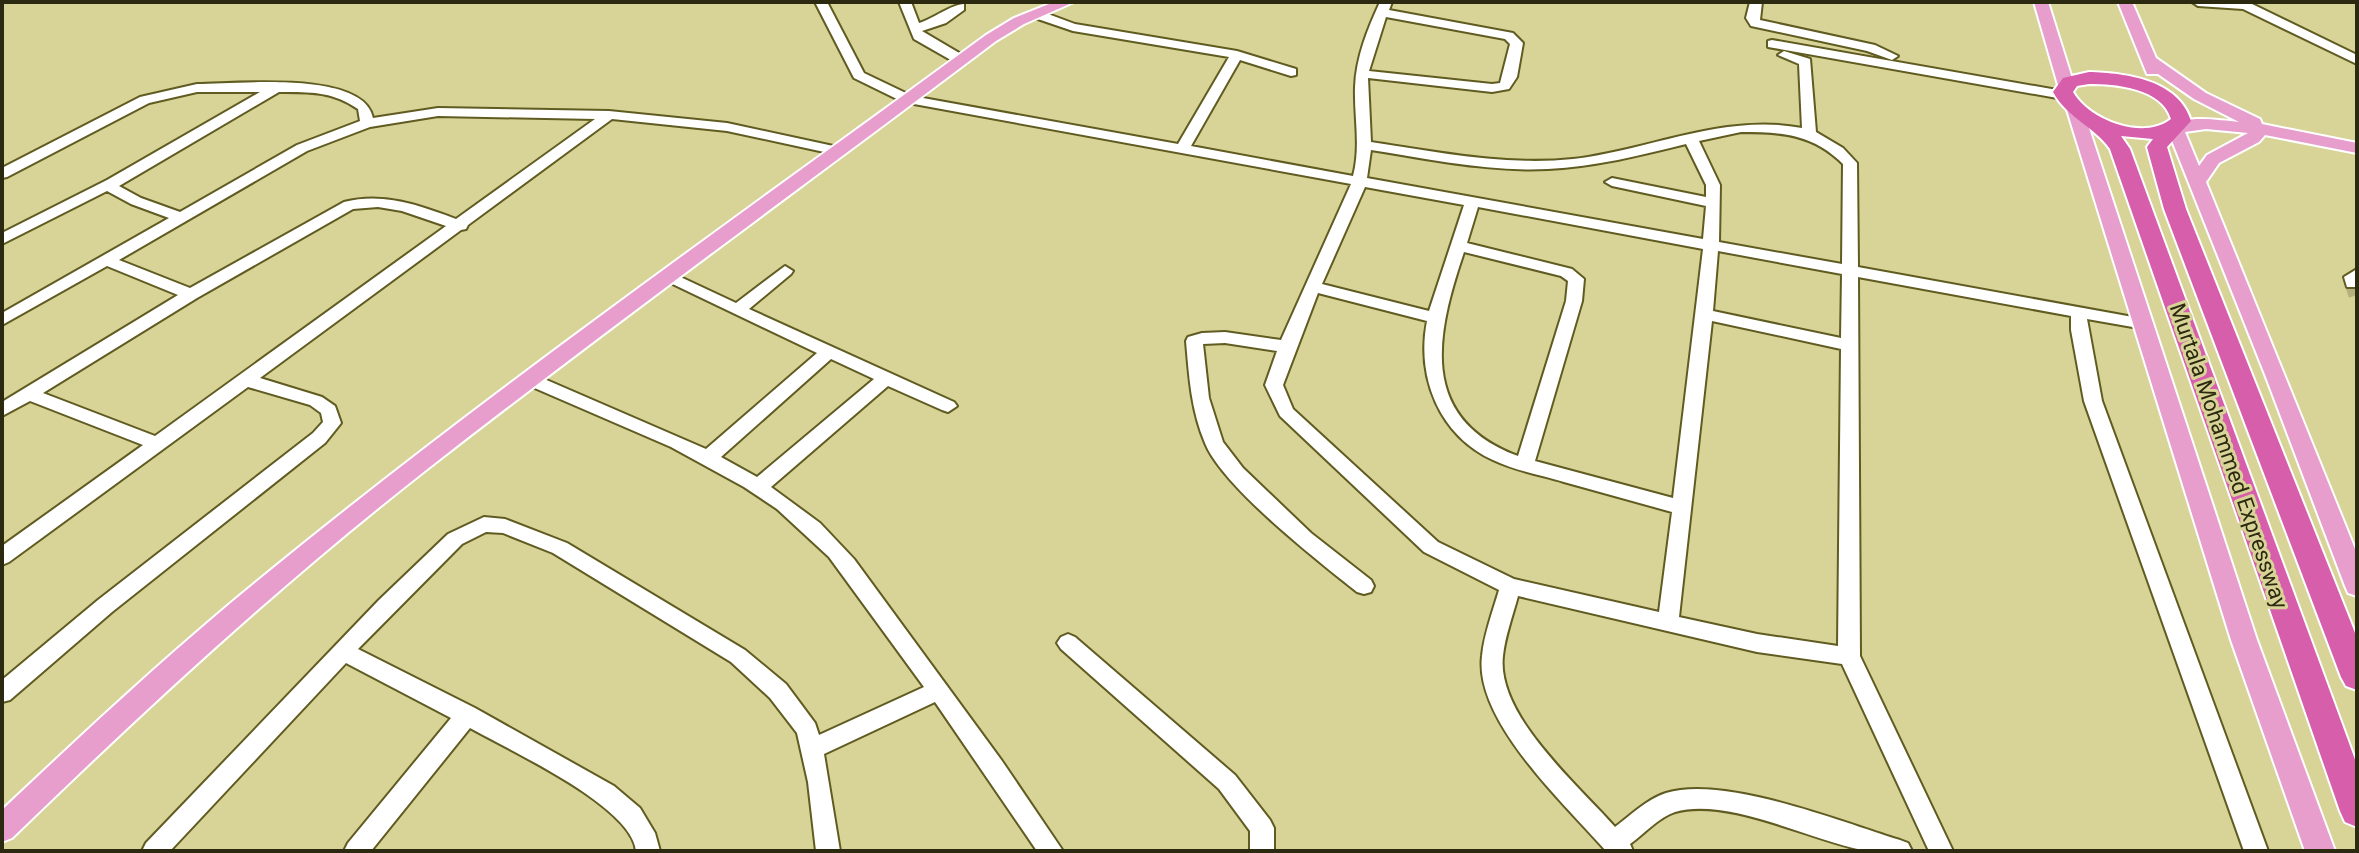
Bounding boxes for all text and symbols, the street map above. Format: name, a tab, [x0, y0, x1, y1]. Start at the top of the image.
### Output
street label: Murtala Mohammed Expressway	[2165, 300, 2293, 613]

